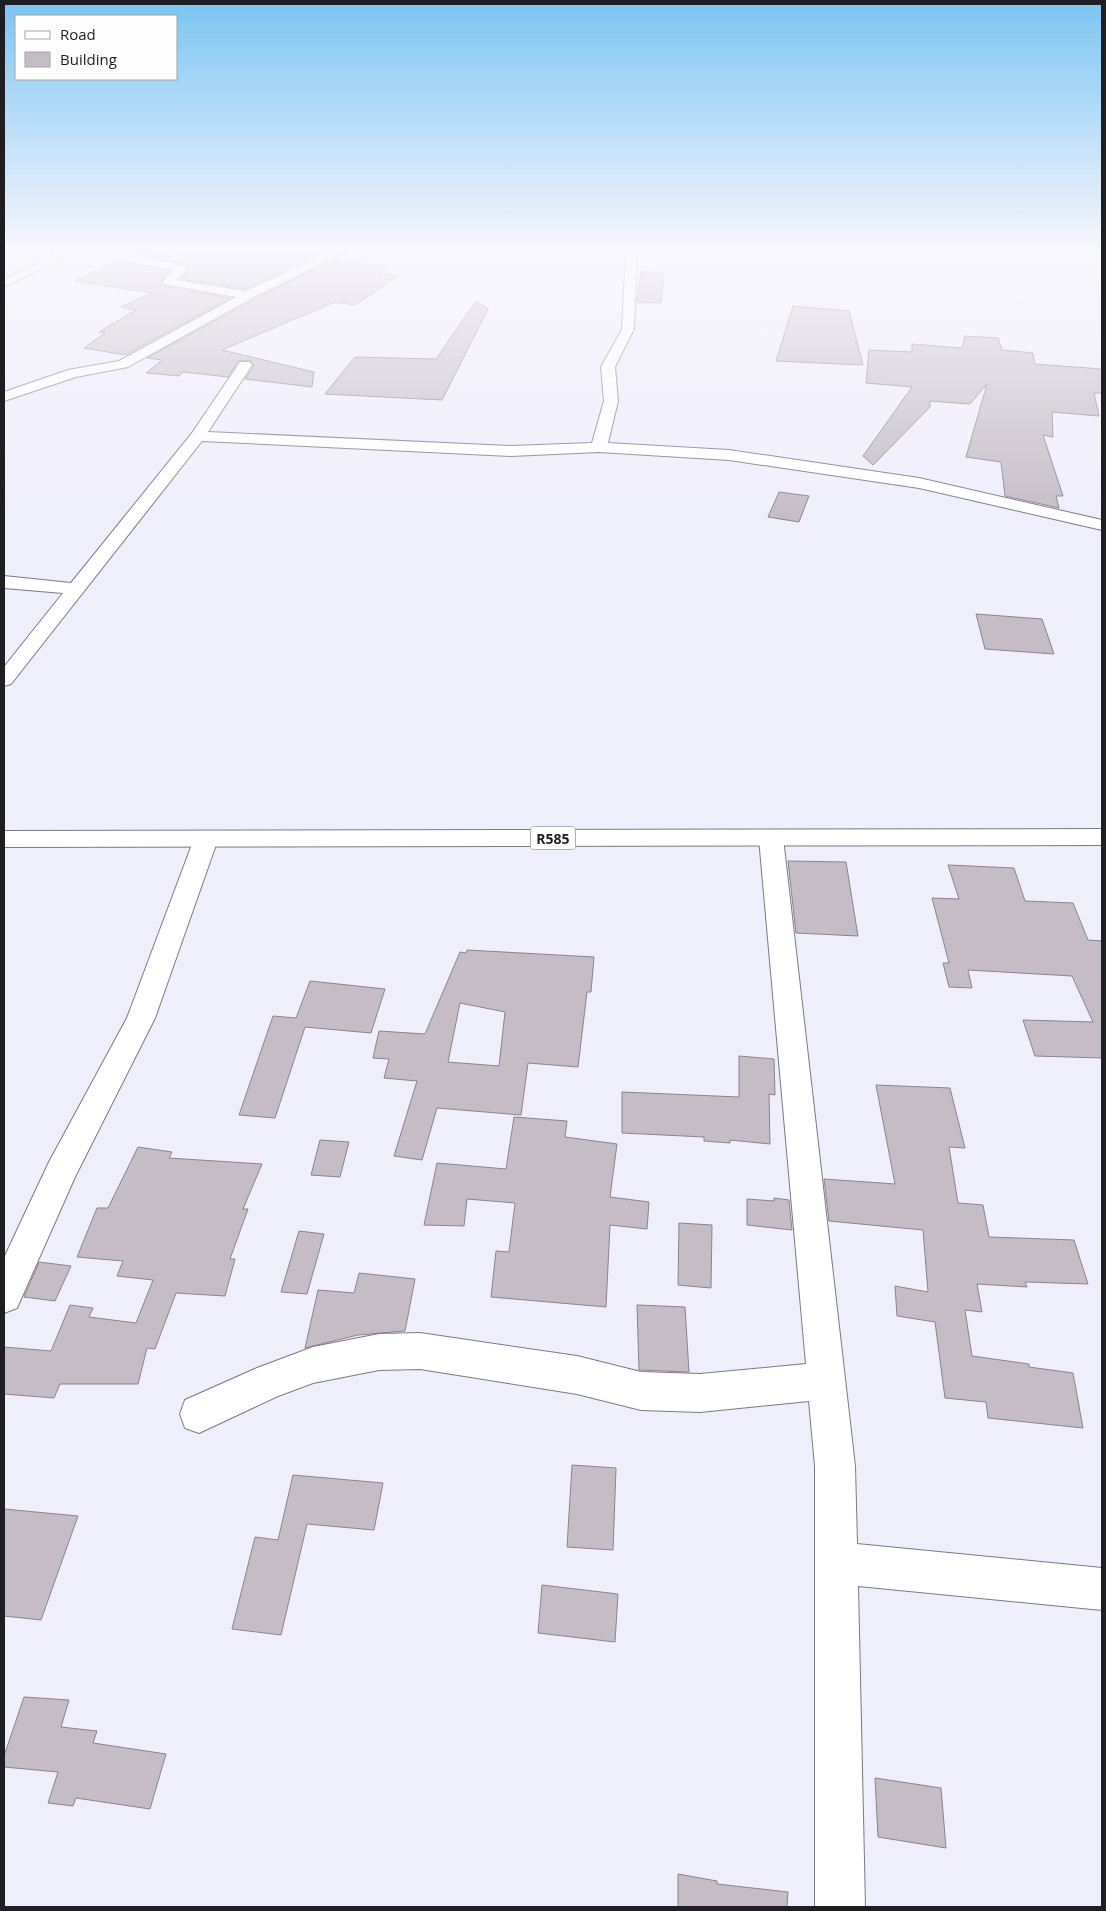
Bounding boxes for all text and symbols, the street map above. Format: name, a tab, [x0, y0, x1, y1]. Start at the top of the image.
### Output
legend	[15, 15, 178, 80]
text: Road	[60, 24, 96, 44]
text: Building	[60, 49, 117, 69]
road number: R585	[530, 826, 576, 850]

